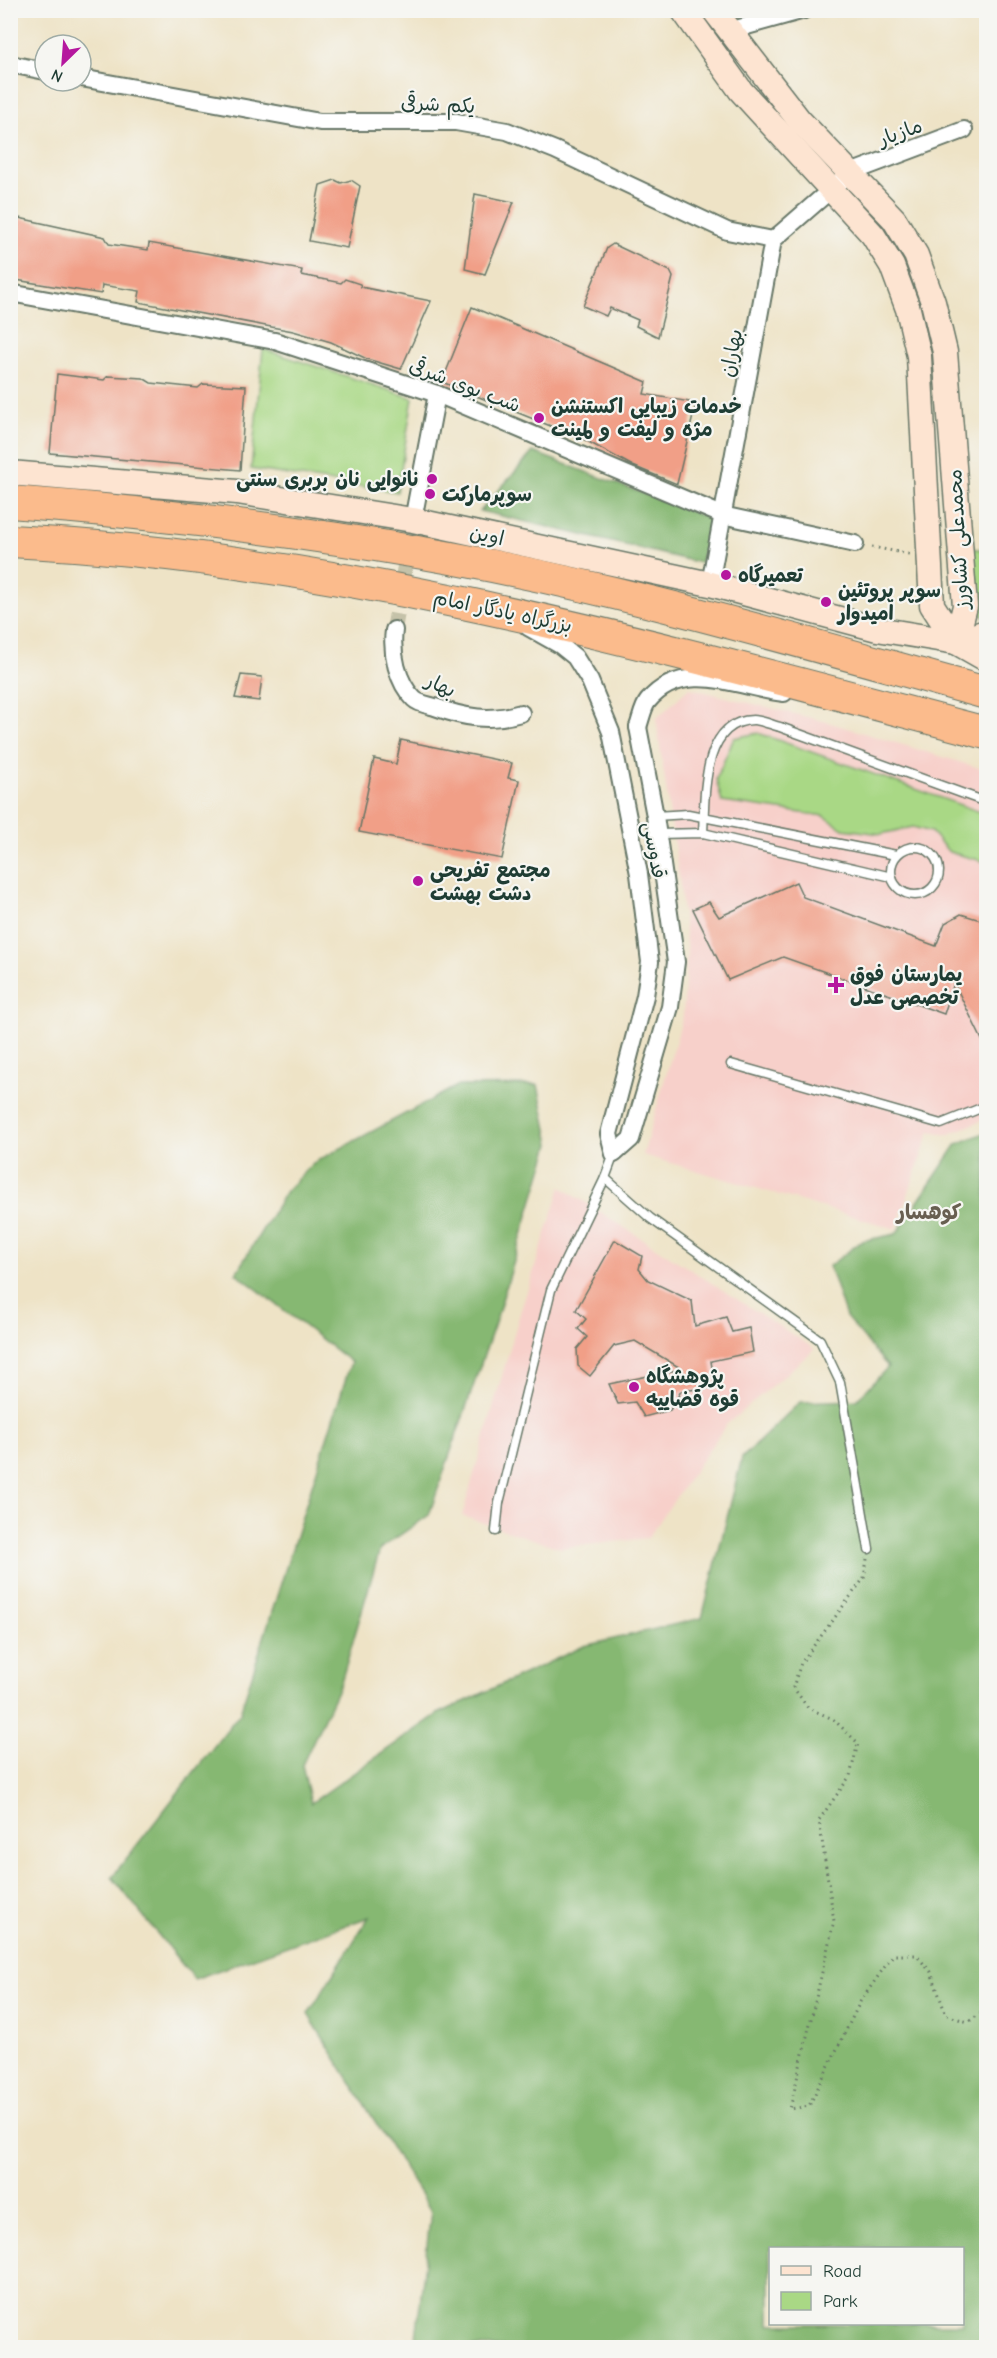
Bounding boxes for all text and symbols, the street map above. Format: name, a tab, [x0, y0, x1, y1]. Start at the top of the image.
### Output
north arrow	[33, 33, 93, 93]
text: N	[49, 65, 66, 86]
street label: یکم شرقی	[400, 89, 476, 121]
street label: مازیار	[873, 114, 925, 152]
street label: بهاران	[716, 327, 747, 379]
street label: شب بوی شرقی	[406, 352, 524, 417]
place label: خدمات زیبایی اکستنشن مژه و لیفت و لمینت	[551, 395, 742, 442]
marker: خدمات زیبایی اکستنشن مژه و لیفت و لمینت	[532, 411, 546, 425]
place label: نانوایی نان بربری سنتی	[236, 468, 420, 492]
street label: محمدعلی کشاورز	[943, 468, 975, 611]
marker: نانوایی نان بربری سنتی	[425, 472, 439, 486]
place label: سوپرمارکت	[442, 483, 532, 507]
marker: سوپرمارکت	[423, 487, 437, 501]
street label: اوین	[468, 521, 506, 550]
place label: تعمیرگاه	[738, 563, 804, 587]
marker: تعمیرگاه	[719, 568, 733, 582]
place label: سوپر پروتئین امیدوار	[836, 579, 941, 626]
street label: بزرگراه یادگار امام	[431, 586, 574, 640]
marker: سوپر پروتئین امیدوار	[819, 595, 833, 609]
street label: بهار	[420, 668, 459, 702]
street label: قدوسی	[637, 820, 671, 880]
place label: مجتمع تفریحی دشت بهشت	[430, 859, 551, 906]
marker: مجتمع تفریحی دشت بهشت	[411, 874, 425, 888]
place label: یمارستان فوق تخصصی عدل	[850, 963, 962, 1010]
marker: یمارستان فوق تخصصی عدل	[827, 976, 845, 994]
district label: کوهسار	[895, 1200, 962, 1225]
place label: پژوهشگاه قوه قضاییه	[646, 1364, 739, 1412]
marker: پژوهشگاه قوه قضاییه	[627, 1380, 641, 1394]
legend	[769, 2247, 964, 2325]
text: Road	[823, 2261, 862, 2282]
text: Park	[823, 2291, 858, 2312]

